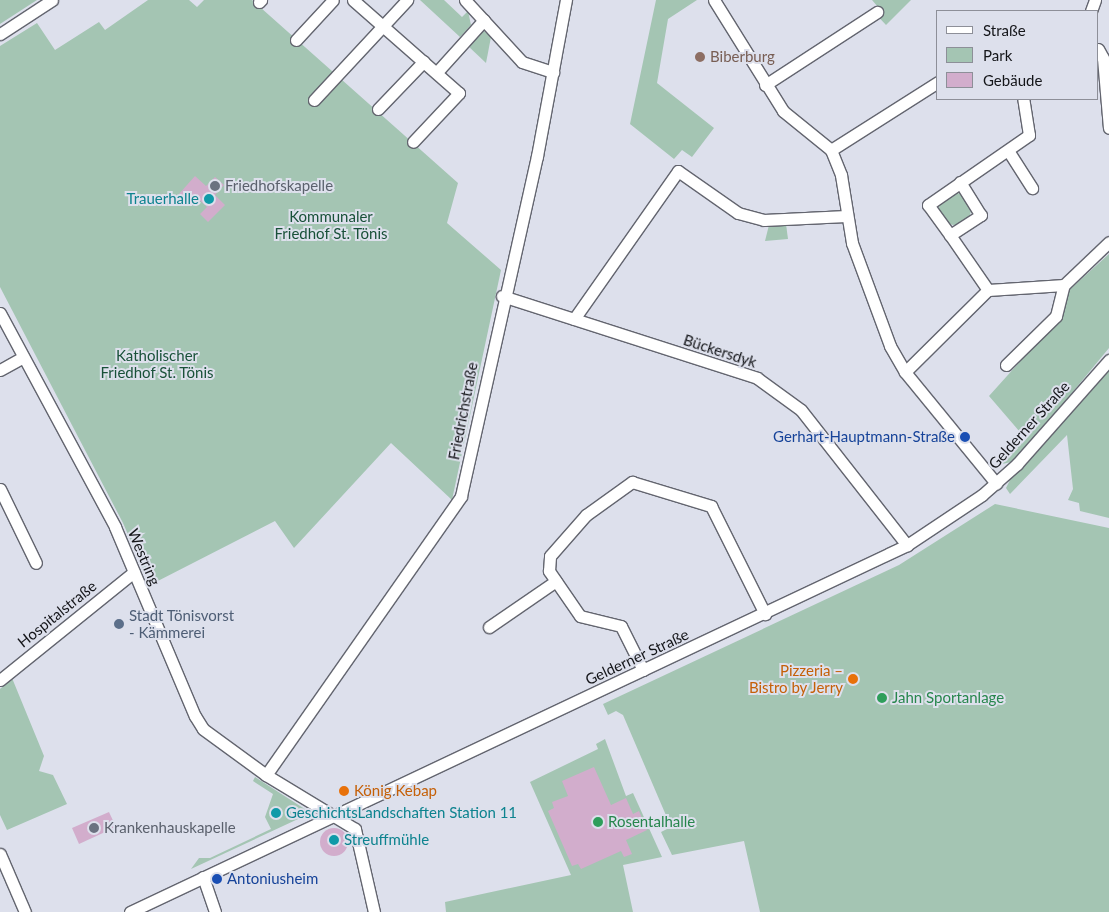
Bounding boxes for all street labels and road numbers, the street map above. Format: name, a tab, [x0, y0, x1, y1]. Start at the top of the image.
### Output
street label: Bückersdyk	[681, 331, 759, 371]
street label: Friedrichstraße	[445, 361, 481, 461]
street label: Gelderner Straße	[985, 377, 1073, 473]
street label: Westring	[124, 526, 164, 588]
street label: Hospitalstraße	[14, 577, 100, 651]
street label: Gelderner Straße	[582, 625, 692, 689]

